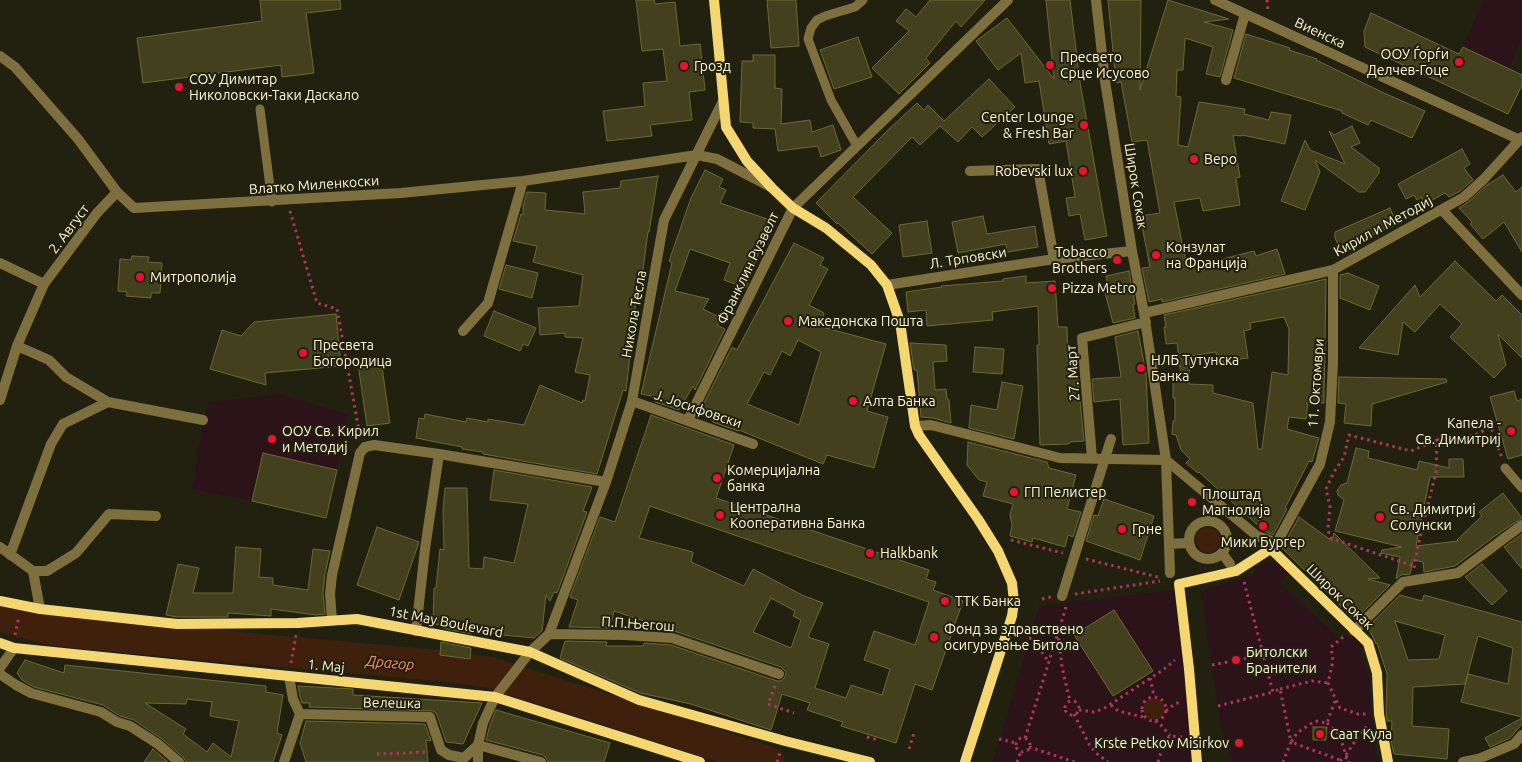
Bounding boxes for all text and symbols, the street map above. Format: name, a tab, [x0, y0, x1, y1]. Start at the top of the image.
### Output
street label: Виенска	[1292, 14, 1348, 52]
place label: ООУ Ѓорѓи Делчев-Гоце	[1367, 46, 1449, 78]
place label: Пресвето Срце Исусово	[1060, 49, 1150, 82]
marker: ООУ Ѓорѓи Делчев-Гоце	[1453, 56, 1465, 68]
place label: Грозд	[694, 58, 731, 74]
marker: Пресвето Срце Исусово	[1044, 59, 1056, 71]
marker: Грозд	[678, 60, 690, 72]
place label: СОУ Димитар Николовски-Таки Даскало	[189, 71, 359, 104]
marker: СОУ Димитар Николовски-Таки Даскало	[173, 81, 185, 93]
place label: Center Lounge & Fresh Bar	[981, 109, 1074, 142]
marker: Center Lounge & Fresh Bar	[1078, 119, 1090, 131]
street label: Широк Сокак	[1121, 142, 1151, 230]
place label: Веро	[1204, 151, 1237, 167]
marker: Веро	[1188, 153, 1200, 165]
place label: Robevski lux	[995, 163, 1073, 179]
marker: Robevski lux	[1077, 165, 1089, 177]
street label: Влатко Миленкоски	[248, 172, 380, 198]
street label: Кирил и Методиј	[1331, 192, 1435, 260]
street label: 2. Август	[45, 201, 93, 257]
street label: Франклин Рузвелт	[714, 209, 782, 327]
place label: Конзулат на Франција	[1166, 239, 1247, 272]
street label: Л. Трповски	[928, 244, 1008, 272]
place label: Tobacco Brothers	[1052, 244, 1107, 276]
marker: Конзулат на Франција	[1150, 249, 1162, 261]
marker: Tobacco Brothers	[1111, 254, 1123, 266]
place label: Митрополија	[150, 269, 236, 285]
street label: Никола Тесла	[618, 269, 650, 359]
marker: Митрополија	[134, 271, 146, 283]
place label: Pizza Metro	[1062, 280, 1136, 296]
marker: Pizza Metro	[1046, 282, 1058, 294]
place label: Македонска Пошта	[798, 313, 923, 329]
marker: Македонска Пошта	[782, 315, 794, 327]
place label: Пресвета Богородица	[313, 337, 392, 370]
street label: 11. Октомври	[1305, 338, 1327, 428]
street label: 27. Март	[1063, 344, 1083, 402]
marker: Пресвета Богородица	[297, 347, 309, 359]
place label: НЛБ Тутунска Банка	[1151, 352, 1239, 384]
marker: НЛБ Тутунска Банка	[1135, 362, 1147, 374]
street label: Ј. Јосифовски	[652, 386, 744, 432]
place label: Алта Банка	[863, 393, 936, 409]
marker: Алта Банка	[847, 395, 859, 407]
place label: Капела - Св. Димитриј	[1415, 415, 1501, 448]
place label: ООУ Св. Кирил и Методиј	[282, 423, 379, 456]
marker: Капела - Св. Димитриј	[1505, 425, 1517, 437]
marker: ООУ Св. Кирил и Методиј	[266, 433, 278, 445]
place label: Комерцијална банка	[727, 462, 820, 494]
marker: Комерцијална банка	[711, 472, 723, 484]
place label: ГП Пелистер	[1024, 484, 1106, 500]
marker: ГП Пелистер	[1008, 486, 1020, 498]
place label: Плоштад Магнолија	[1202, 486, 1270, 518]
marker: Плоштад Магнолија	[1186, 496, 1198, 508]
place label: Централна Кооперативна Банка	[730, 499, 865, 532]
place label: Св. Димитриј Солунски	[1390, 501, 1476, 534]
marker: Централна Кооперативна Банка	[714, 509, 726, 521]
marker: Св. Димитриј Солунски	[1374, 511, 1386, 523]
marker: Мики Бургер	[1257, 520, 1269, 532]
place label: Грне	[1132, 521, 1162, 537]
marker: Грне	[1116, 523, 1128, 535]
place label: Мики Бургер	[1221, 534, 1305, 550]
place label: Halkbank	[880, 545, 938, 561]
marker: Halkbank	[864, 547, 876, 559]
street label: Широк Сокак	[1303, 561, 1377, 633]
place label: ТТК Банка	[955, 593, 1021, 609]
marker: ТТК Банка	[939, 595, 951, 607]
street label: 1st May Boulevard	[387, 603, 505, 641]
street label: П.П.Његош	[601, 613, 675, 635]
place label: Фонд за здравствено осигурување Битола	[944, 621, 1084, 654]
marker: Фонд за здравствено осигурување Битола	[928, 631, 940, 643]
place label: Битолски Бранители	[1246, 644, 1317, 676]
water label: Драгор	[365, 652, 415, 674]
marker: Битолски Бранители	[1230, 654, 1242, 666]
street label: 1. Мај	[307, 656, 345, 676]
street label: Велешка	[363, 694, 421, 712]
place label: Саат Кула	[1330, 726, 1392, 742]
marker: Саат Кула	[1314, 728, 1326, 740]
place label: Krste Petkov Misirkov	[1094, 735, 1229, 751]
marker: Krste Petkov Misirkov	[1233, 737, 1245, 749]

